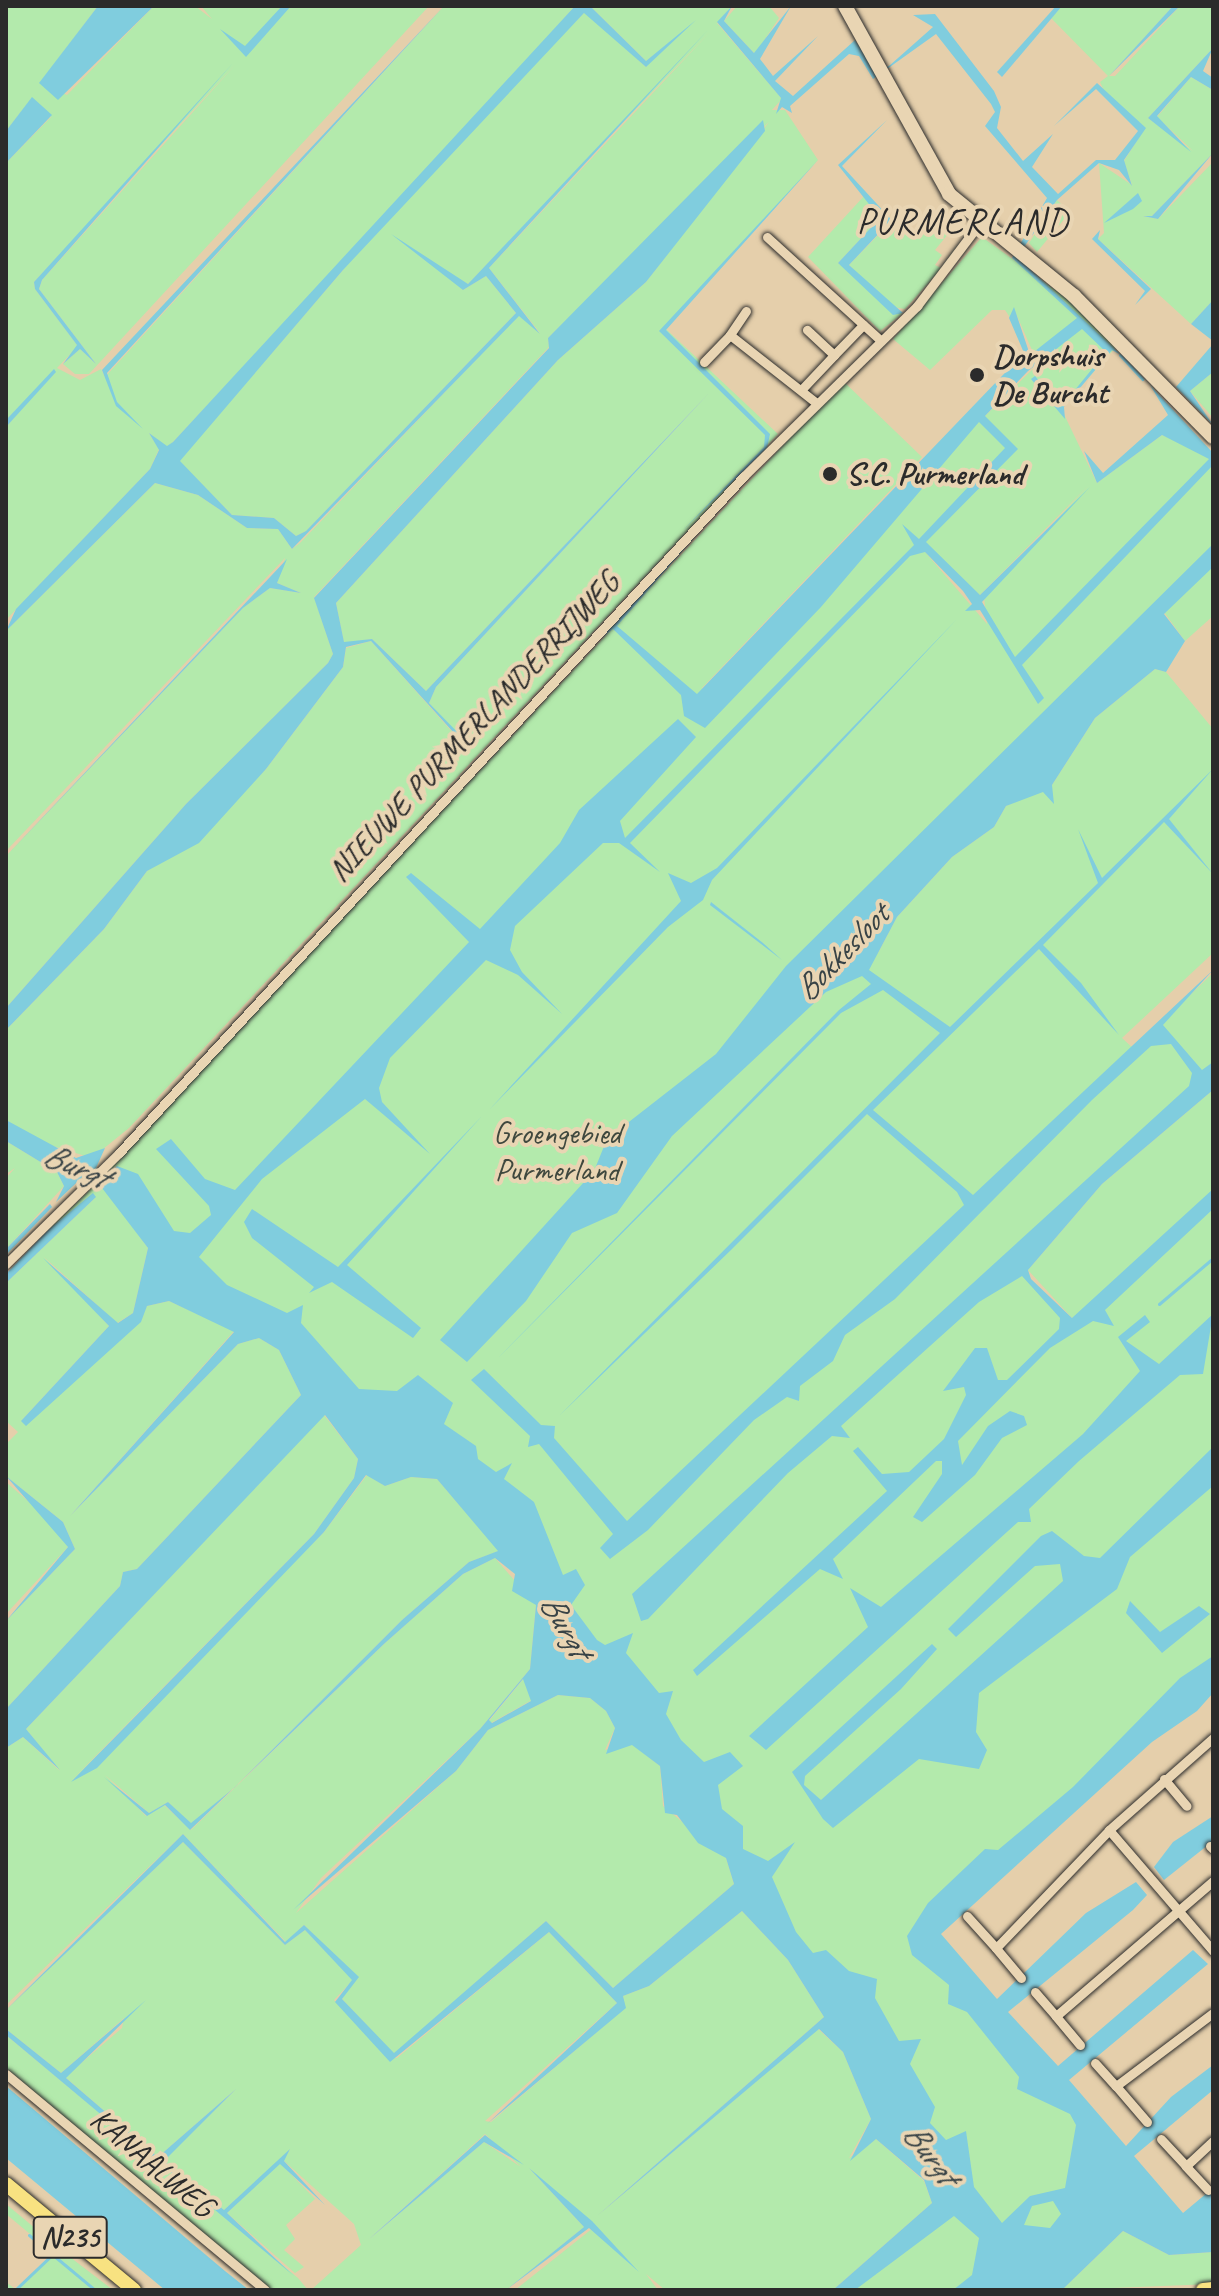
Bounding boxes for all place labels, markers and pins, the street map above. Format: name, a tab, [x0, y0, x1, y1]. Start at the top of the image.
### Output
place label: Dorpshuis De Burcht	[993, 338, 1108, 413]
marker: Dorpshuis De Burcht	[968, 366, 986, 384]
place label: S.C. Purmerland	[846, 455, 1023, 493]
marker: S.C. Purmerland	[821, 465, 839, 483]

